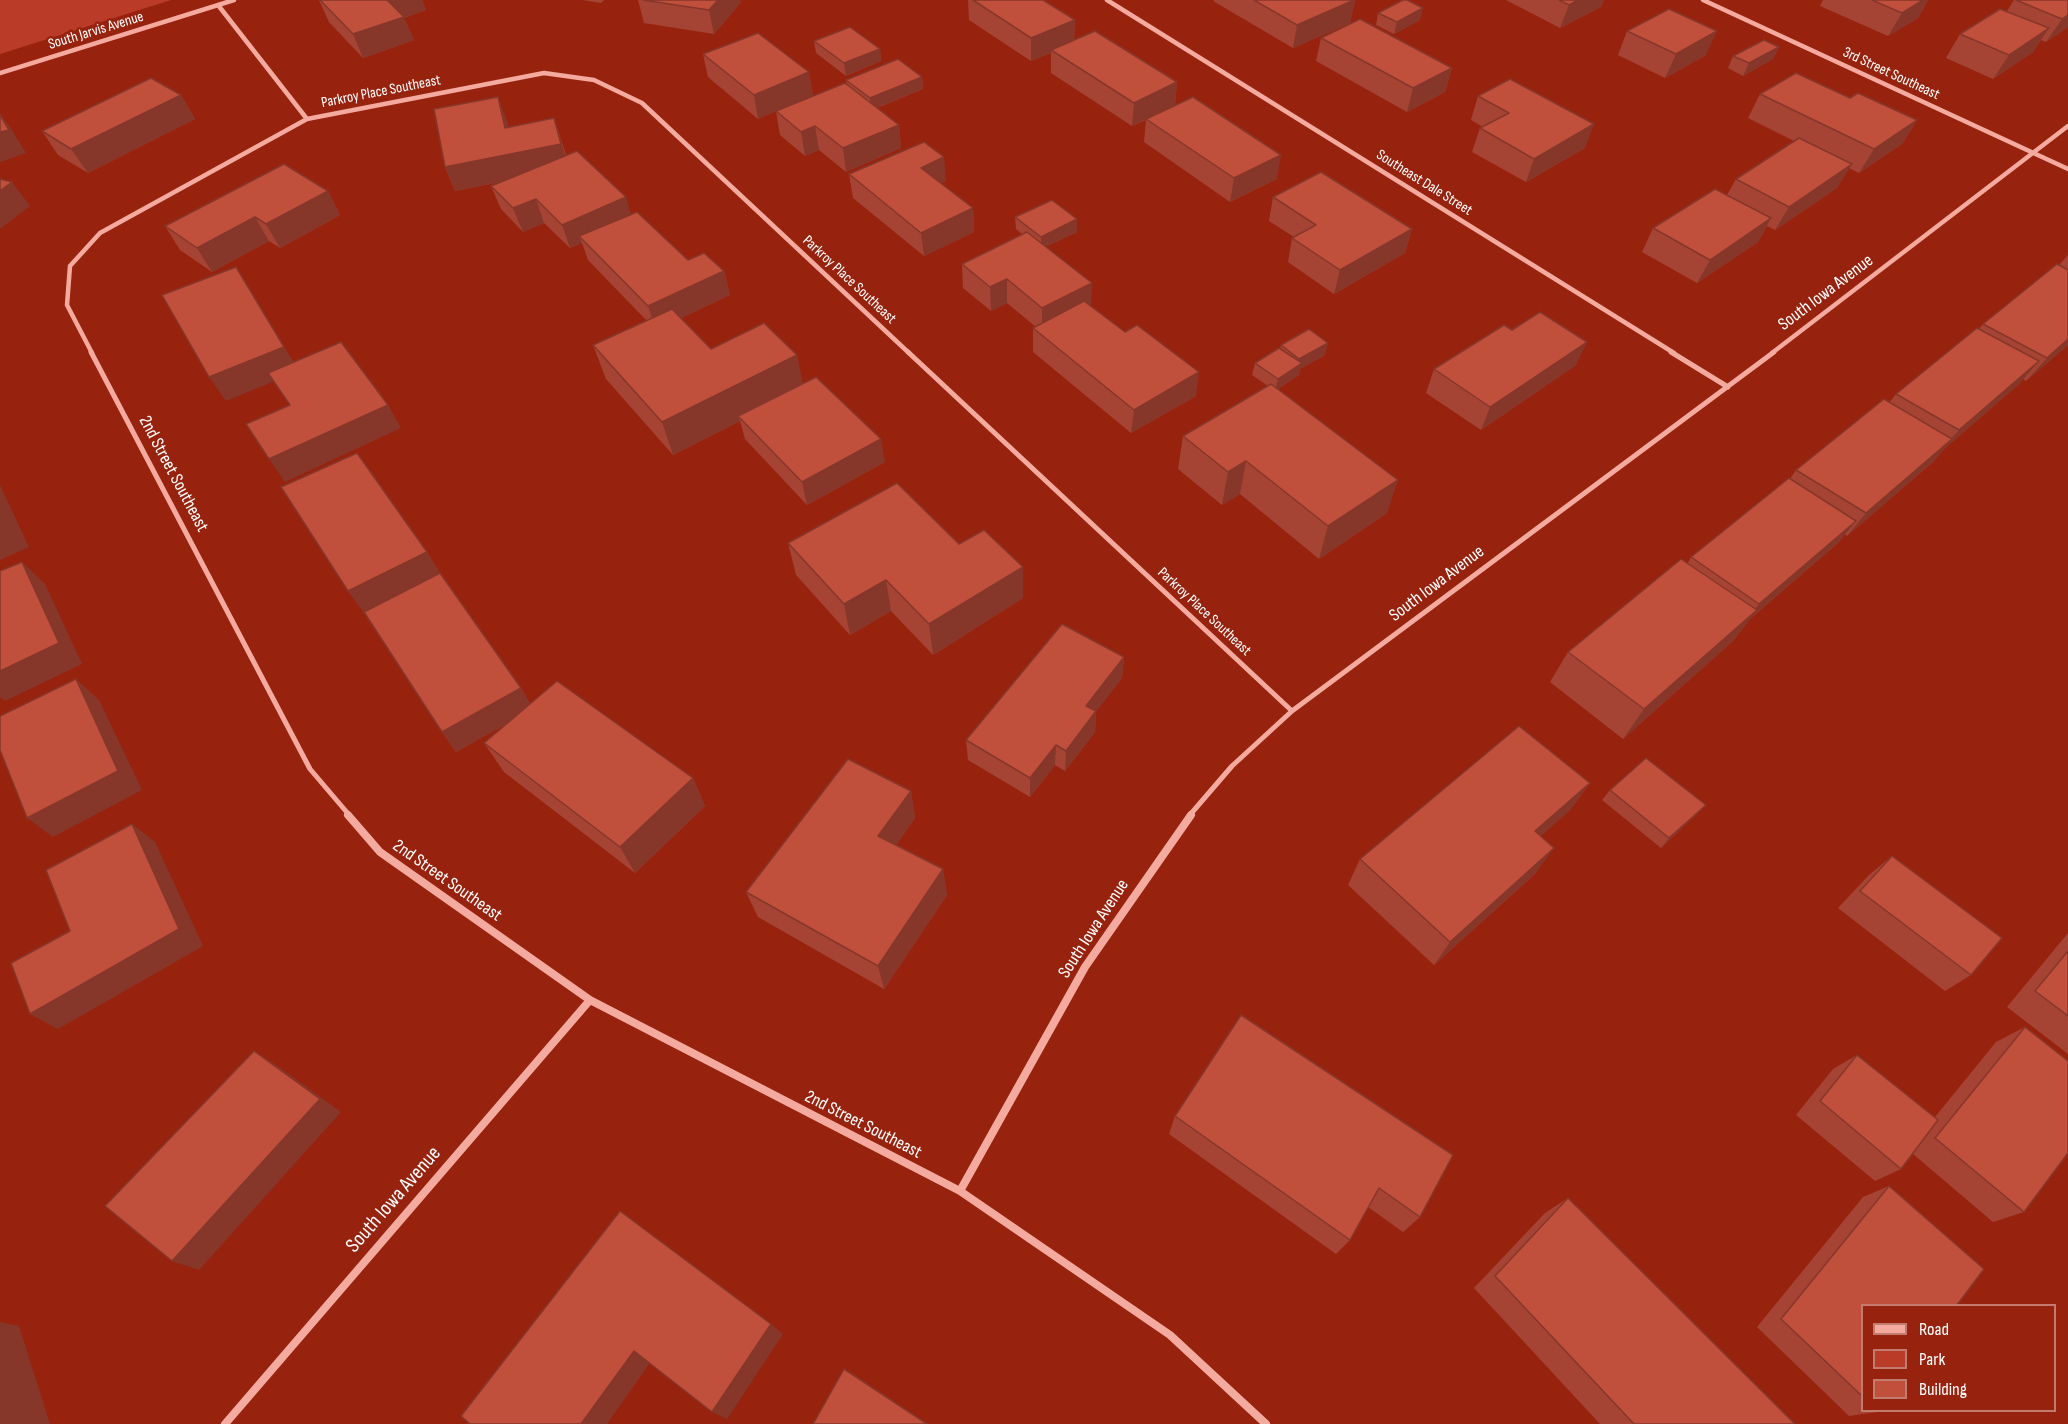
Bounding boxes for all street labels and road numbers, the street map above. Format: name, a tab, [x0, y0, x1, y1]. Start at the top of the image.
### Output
street label: South Jarvis Avenue	[46, 8, 146, 54]
street label: 3rd Street Southeast	[1840, 44, 1942, 104]
street label: Parkroy Place Southeast	[320, 72, 442, 112]
street label: Southeast Dale Street	[1373, 146, 1475, 220]
street label: Parkroy Place Southeast	[799, 232, 899, 328]
street label: South Iowa Avenue	[1774, 250, 1878, 336]
street label: 2nd Street Southeast	[133, 412, 213, 536]
street label: South Iowa Avenue	[1385, 541, 1489, 627]
street label: Parkroy Place Southeast	[1154, 564, 1254, 660]
street label: 2nd Street Southeast	[388, 835, 506, 927]
street label: South Iowa Avenue	[1054, 876, 1134, 982]
street label: 2nd Street Southeast	[801, 1086, 925, 1164]
street label: South Iowa Avenue	[341, 1142, 447, 1258]

